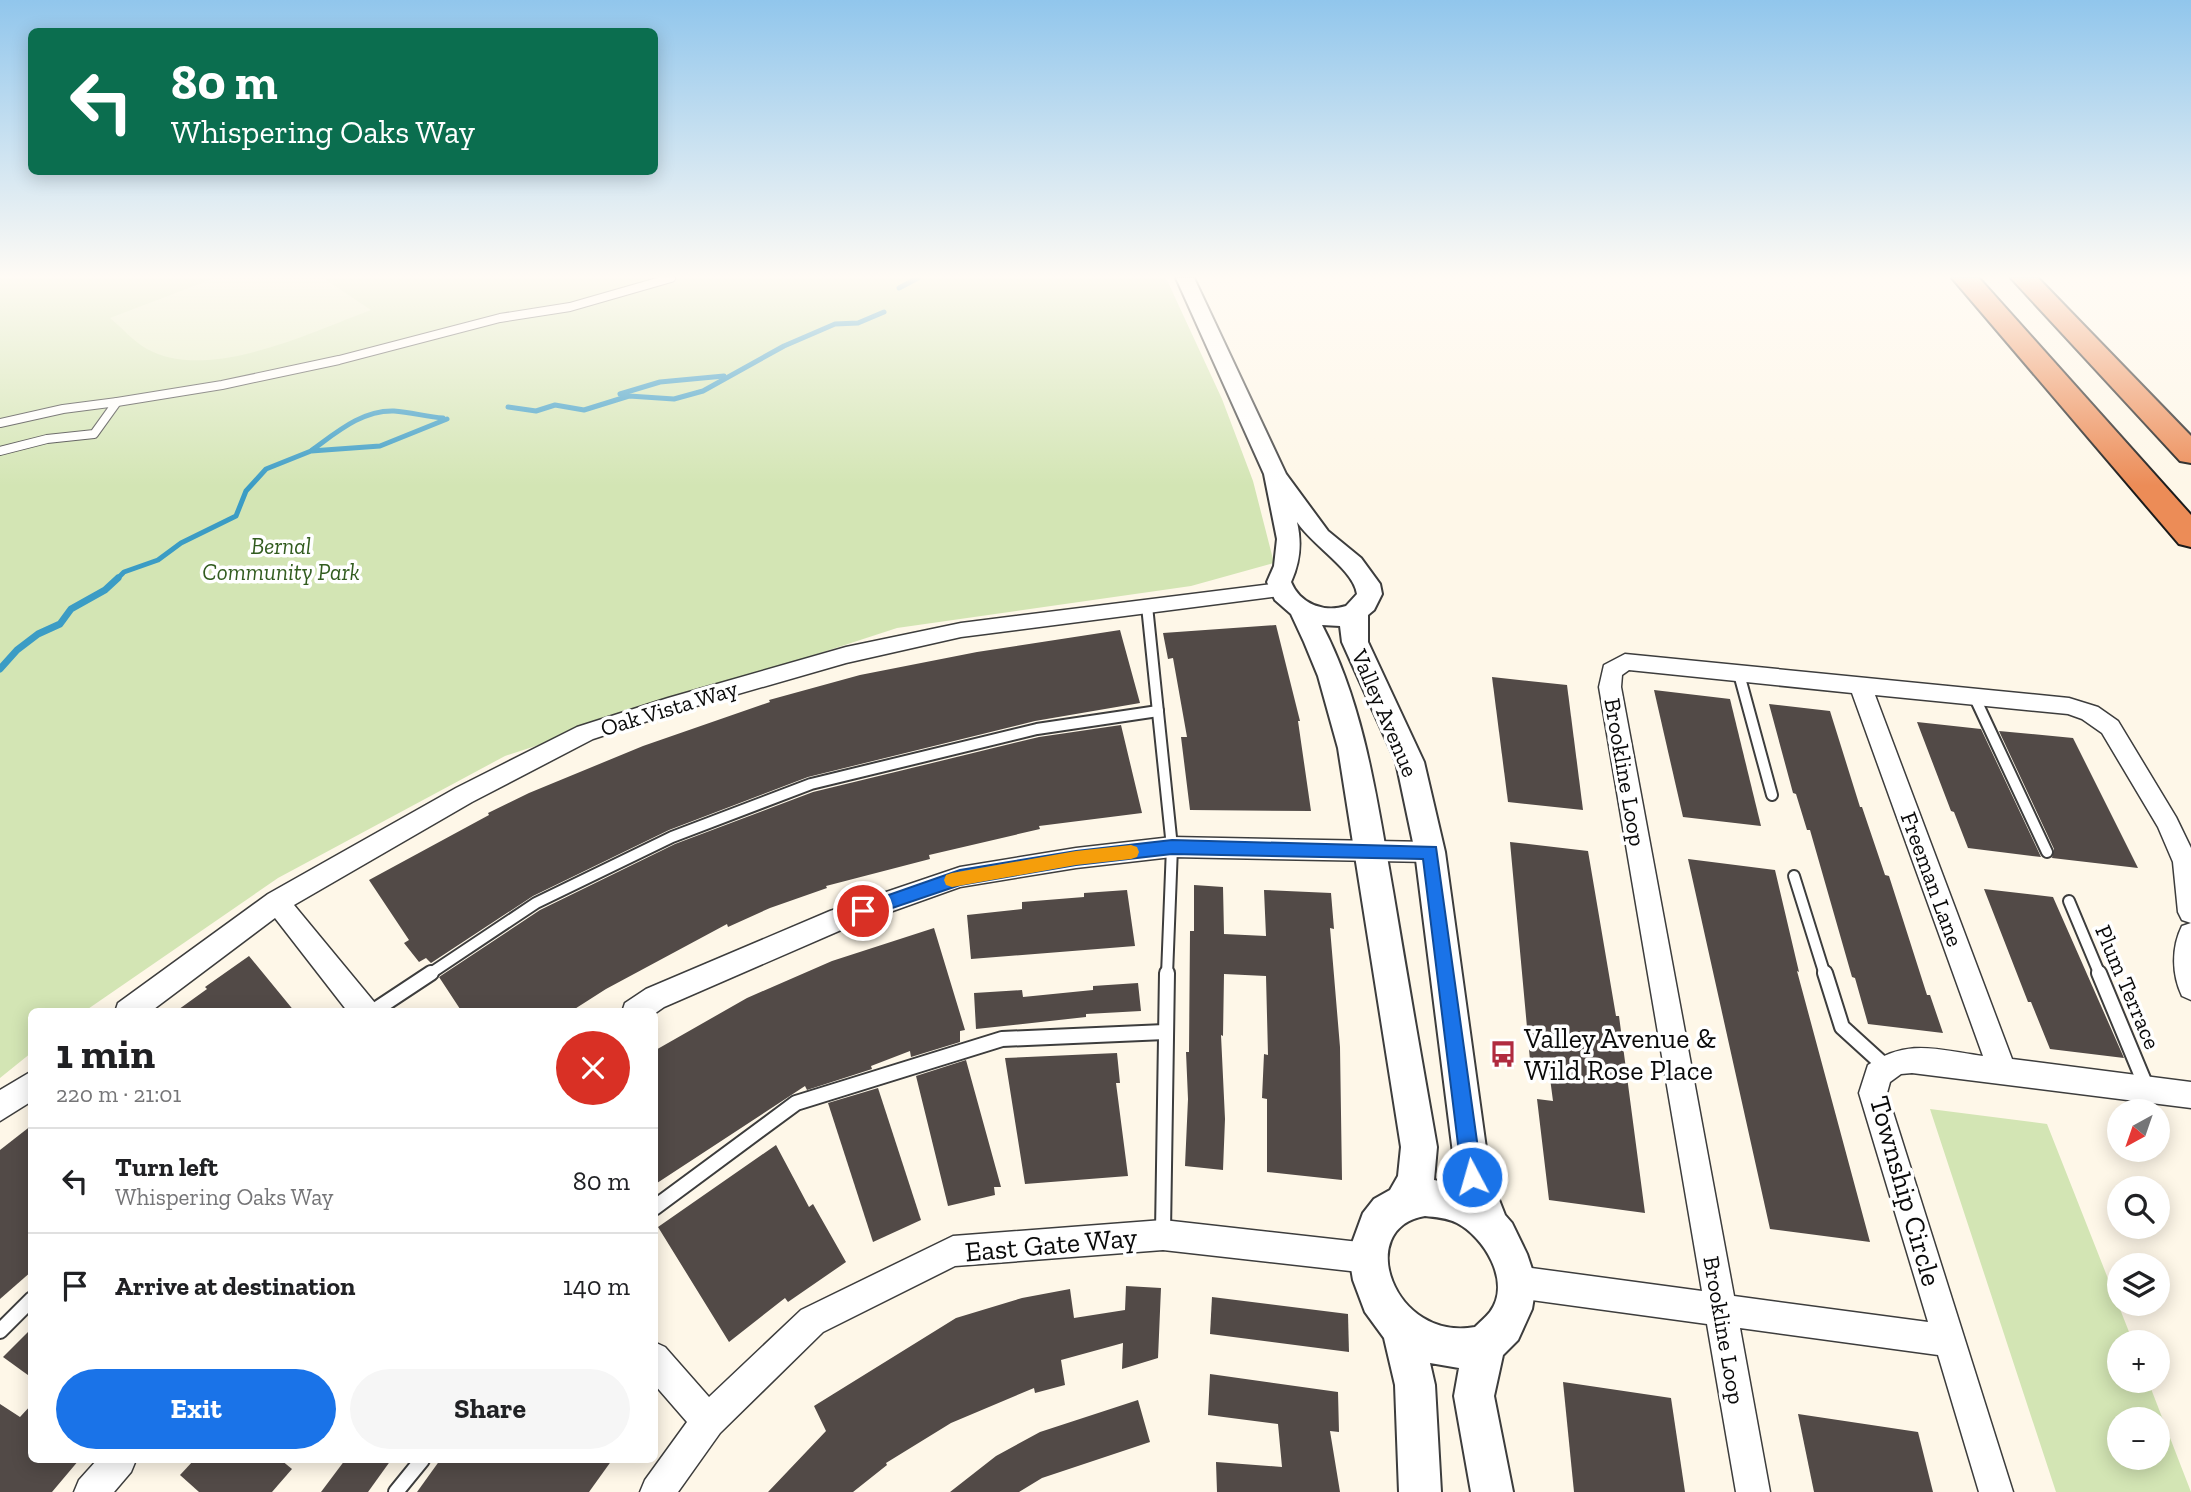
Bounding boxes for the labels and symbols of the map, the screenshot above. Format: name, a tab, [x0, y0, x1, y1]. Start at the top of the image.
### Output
park label: Bernal Community Park	[202, 532, 360, 586]
street label: Valley Avenue	[1345, 644, 1424, 781]
street label: Oak Vista Way	[597, 674, 741, 742]
street label: Brookline Loop	[1598, 696, 1652, 848]
street label: Freeman Lane	[1895, 808, 1969, 950]
pin	[833, 881, 893, 941]
street label: Plum Terrace	[2089, 921, 2167, 1053]
place label: Valley Avenue & Wild Rose Place	[1523, 1022, 1716, 1087]
bus stop icon: Valley Avenue & Wild Rose Place	[1488, 1039, 1518, 1069]
street label: Township Circle	[1863, 1092, 1948, 1290]
north arrow	[2107, 1099, 2170, 1162]
position arrow	[1435, 1140, 1509, 1214]
street label: East Gate Way	[963, 1220, 1139, 1268]
street label: Brookline Loop	[1697, 1254, 1751, 1406]

